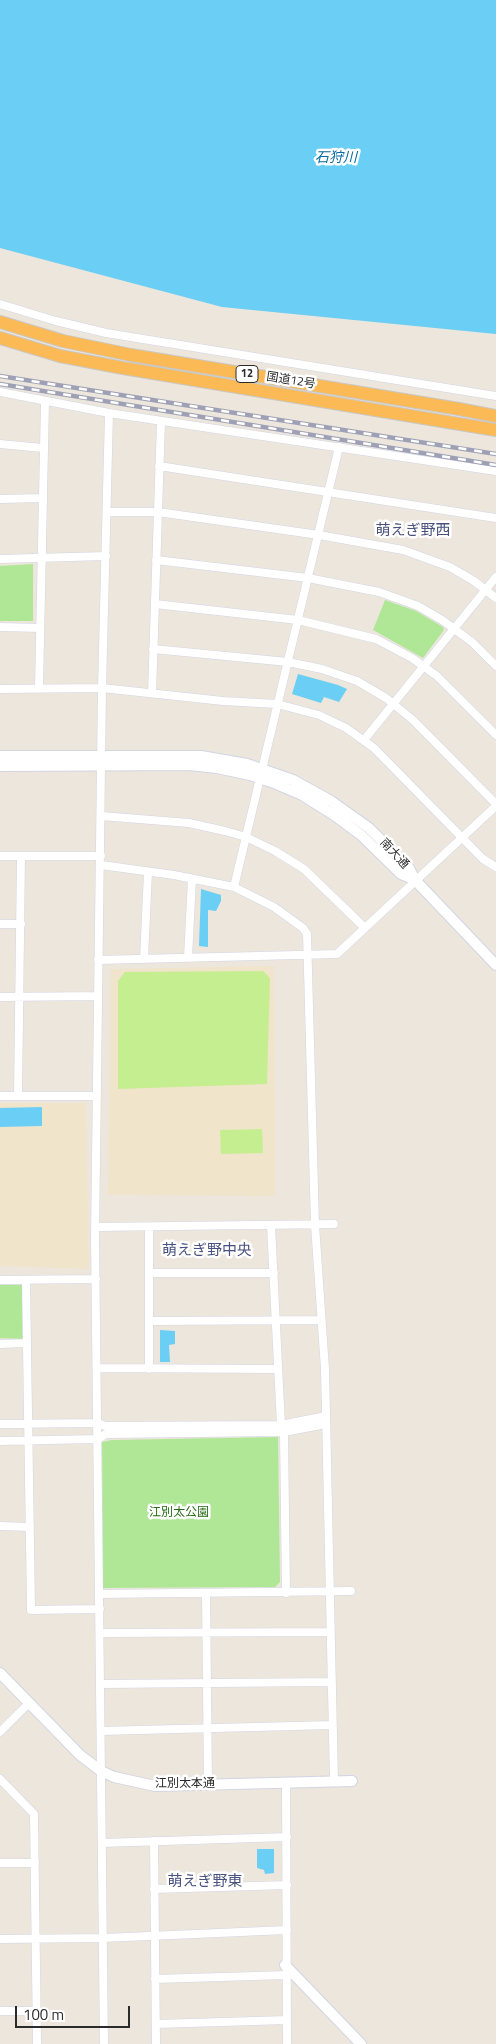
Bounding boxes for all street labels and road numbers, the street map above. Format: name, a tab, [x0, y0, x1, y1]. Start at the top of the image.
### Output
road number: 12	[236, 366, 258, 382]
street label: 国道12号	[265, 370, 317, 392]
street label: 南大通	[376, 836, 412, 872]
street label: 江別太本通	[155, 1777, 215, 1791]

